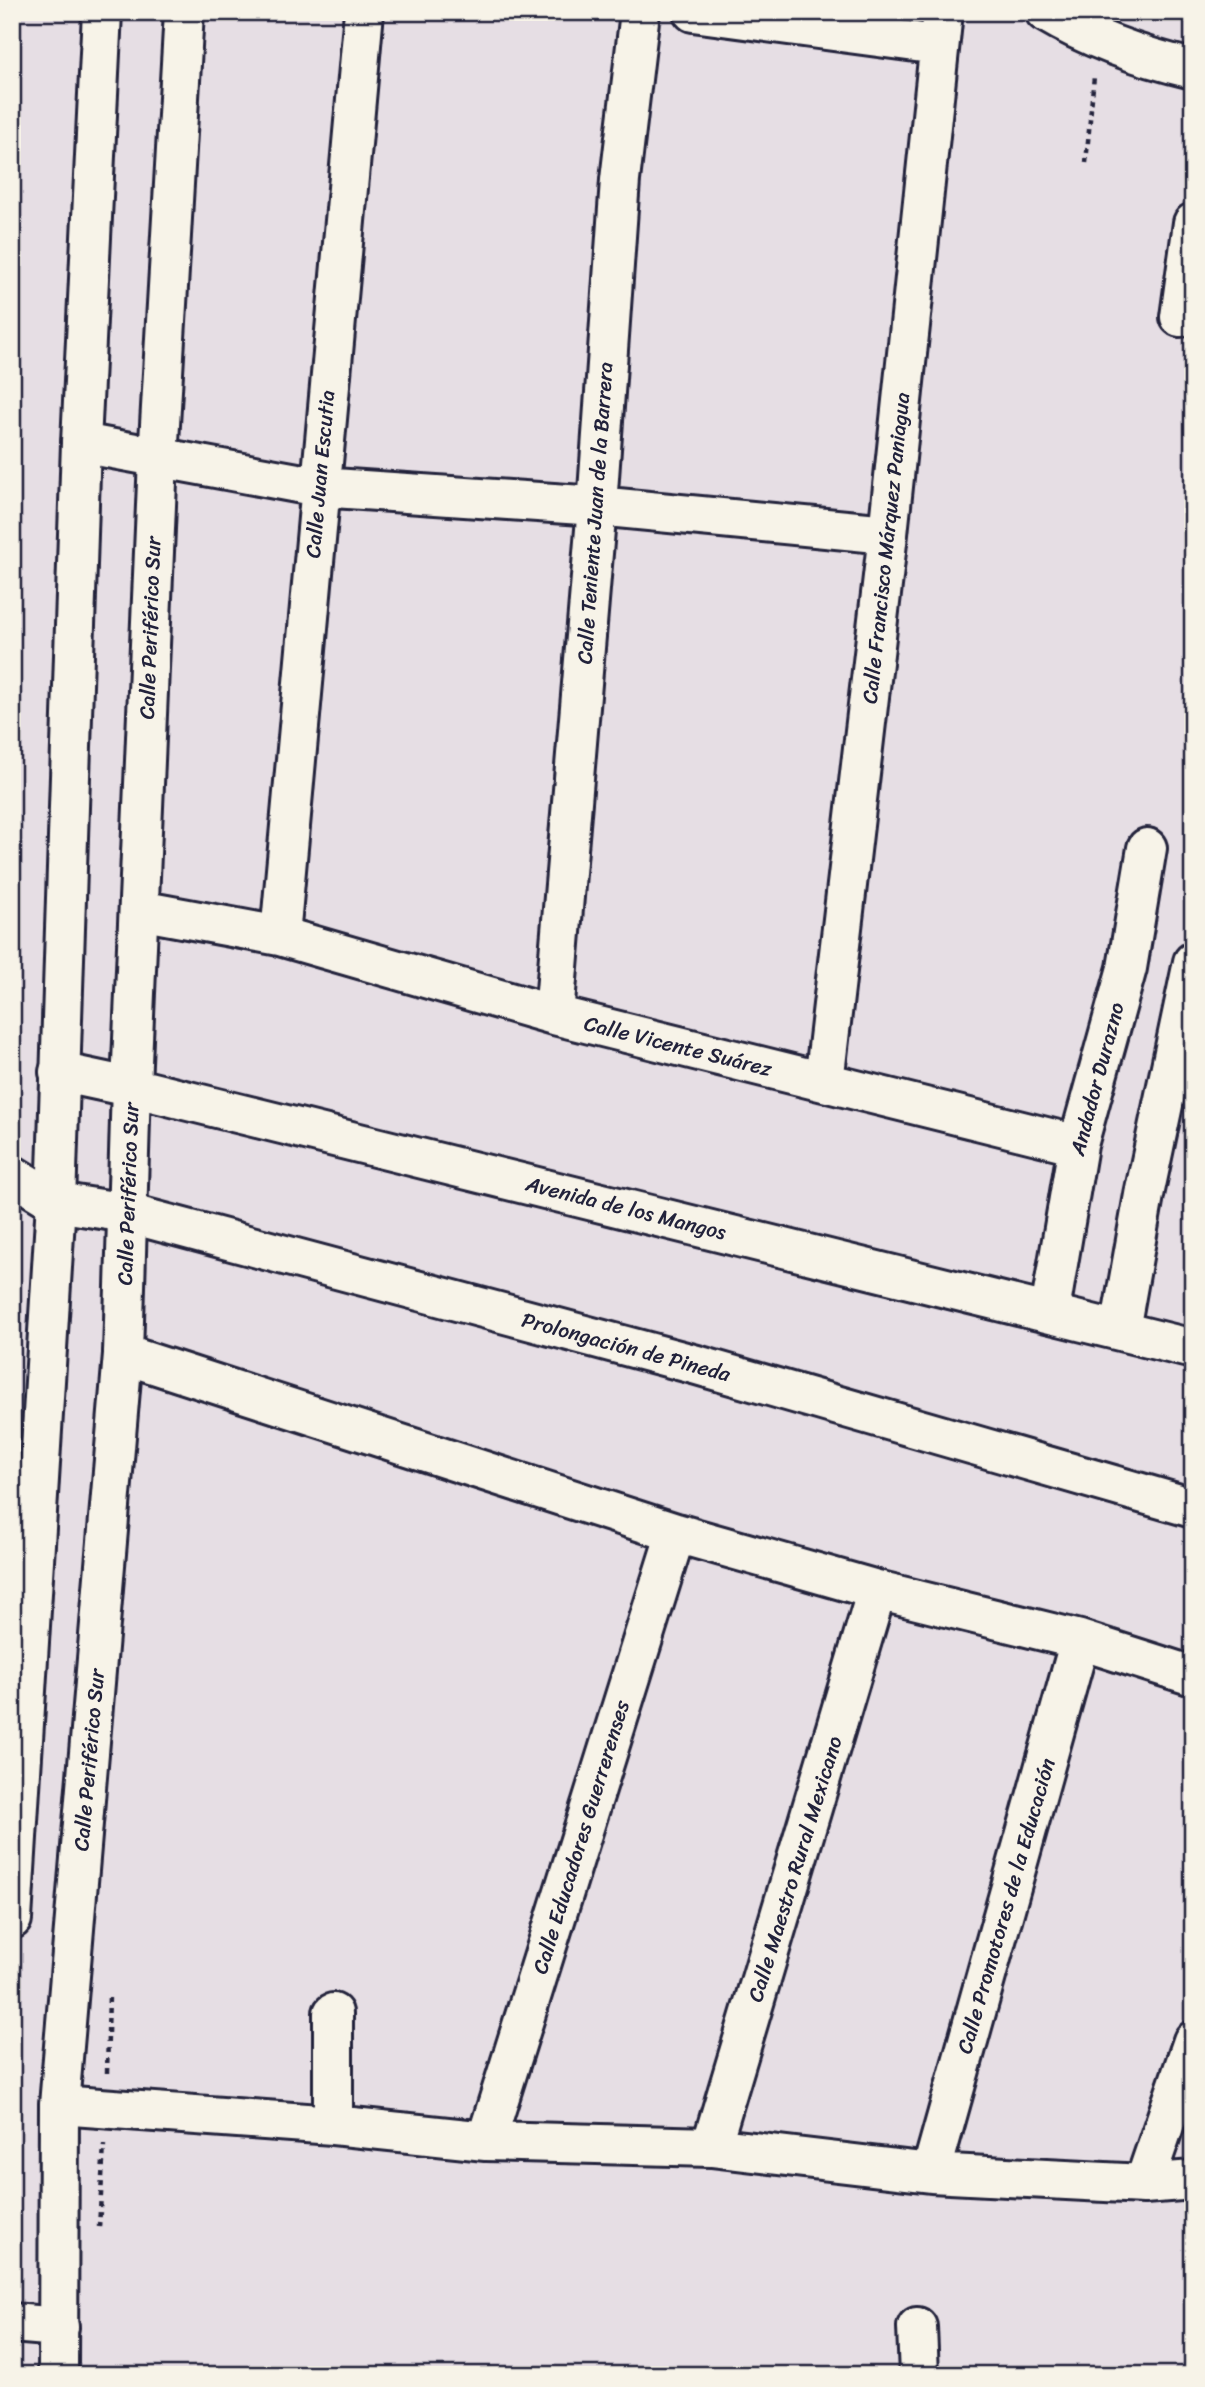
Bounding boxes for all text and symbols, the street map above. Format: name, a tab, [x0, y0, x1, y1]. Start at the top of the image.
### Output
street label: Calle Teniente Juan de la Barrera	[565, 360, 625, 665]
street label: Calle Juan Escutia	[294, 388, 346, 559]
street label: Calle Francisco Márquez Paniagua	[851, 390, 921, 705]
street label: Calle Periférico Sur	[128, 535, 172, 720]
street label: Andador Durazno	[1058, 998, 1136, 1161]
street label: Calle Vicente Suárez	[580, 1004, 777, 1088]
street label: Calle Periférico Sur	[106, 1101, 150, 1286]
street label: Avenida de los Mangos	[521, 1164, 731, 1251]
street label: Prolongación de Pineda	[517, 1301, 735, 1393]
street label: Calle Periférico Sur	[62, 1666, 116, 1853]
street label: Calle Educadores Guerrerenses	[521, 1695, 641, 1979]
street label: Calle Maestro Rural Mexicano	[736, 1731, 854, 2007]
street label: Calle Promotores de la Educación	[946, 1754, 1066, 2058]

